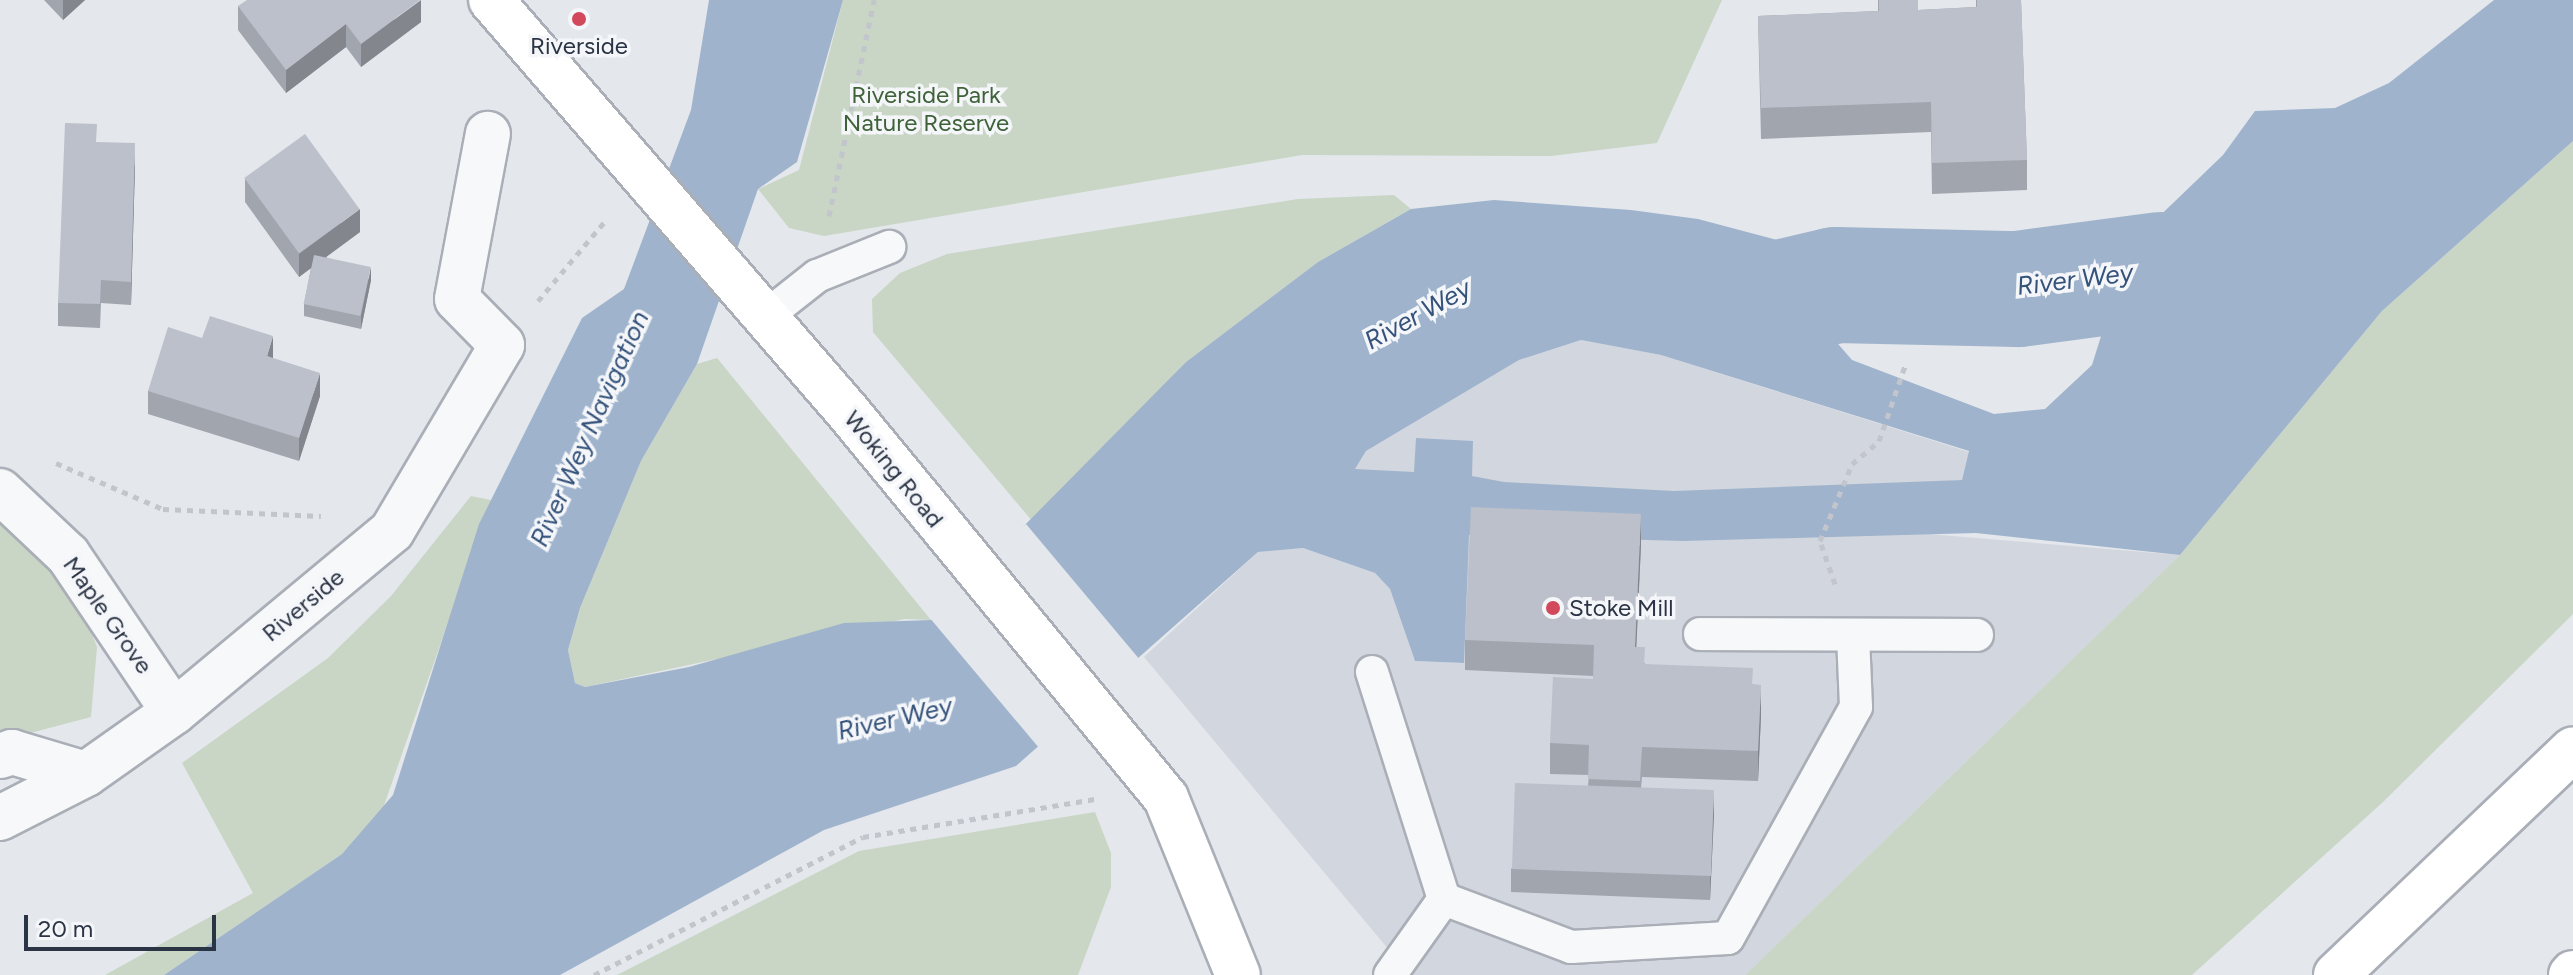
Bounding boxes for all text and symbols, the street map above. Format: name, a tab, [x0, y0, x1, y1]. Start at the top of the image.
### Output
marker: Riverside	[570, 10, 588, 28]
place label: Riverside	[530, 32, 628, 60]
park label: Riverside Park Nature Reserve	[843, 81, 1009, 137]
water label: River Wey	[2015, 257, 2135, 303]
water label: River Wey	[1359, 273, 1477, 357]
water label: River Wey Navigation	[524, 306, 656, 552]
street label: Woking Road	[838, 405, 950, 533]
street label: Maple Grove	[57, 551, 159, 679]
street label: Riverside	[256, 562, 350, 648]
place label: Stoke Mill	[1569, 594, 1674, 622]
marker: Stoke Mill	[1544, 599, 1562, 617]
water label: River Wey	[835, 691, 955, 747]
scale bar	[28, 899, 220, 949]
text: 20 m	[38, 914, 93, 943]

